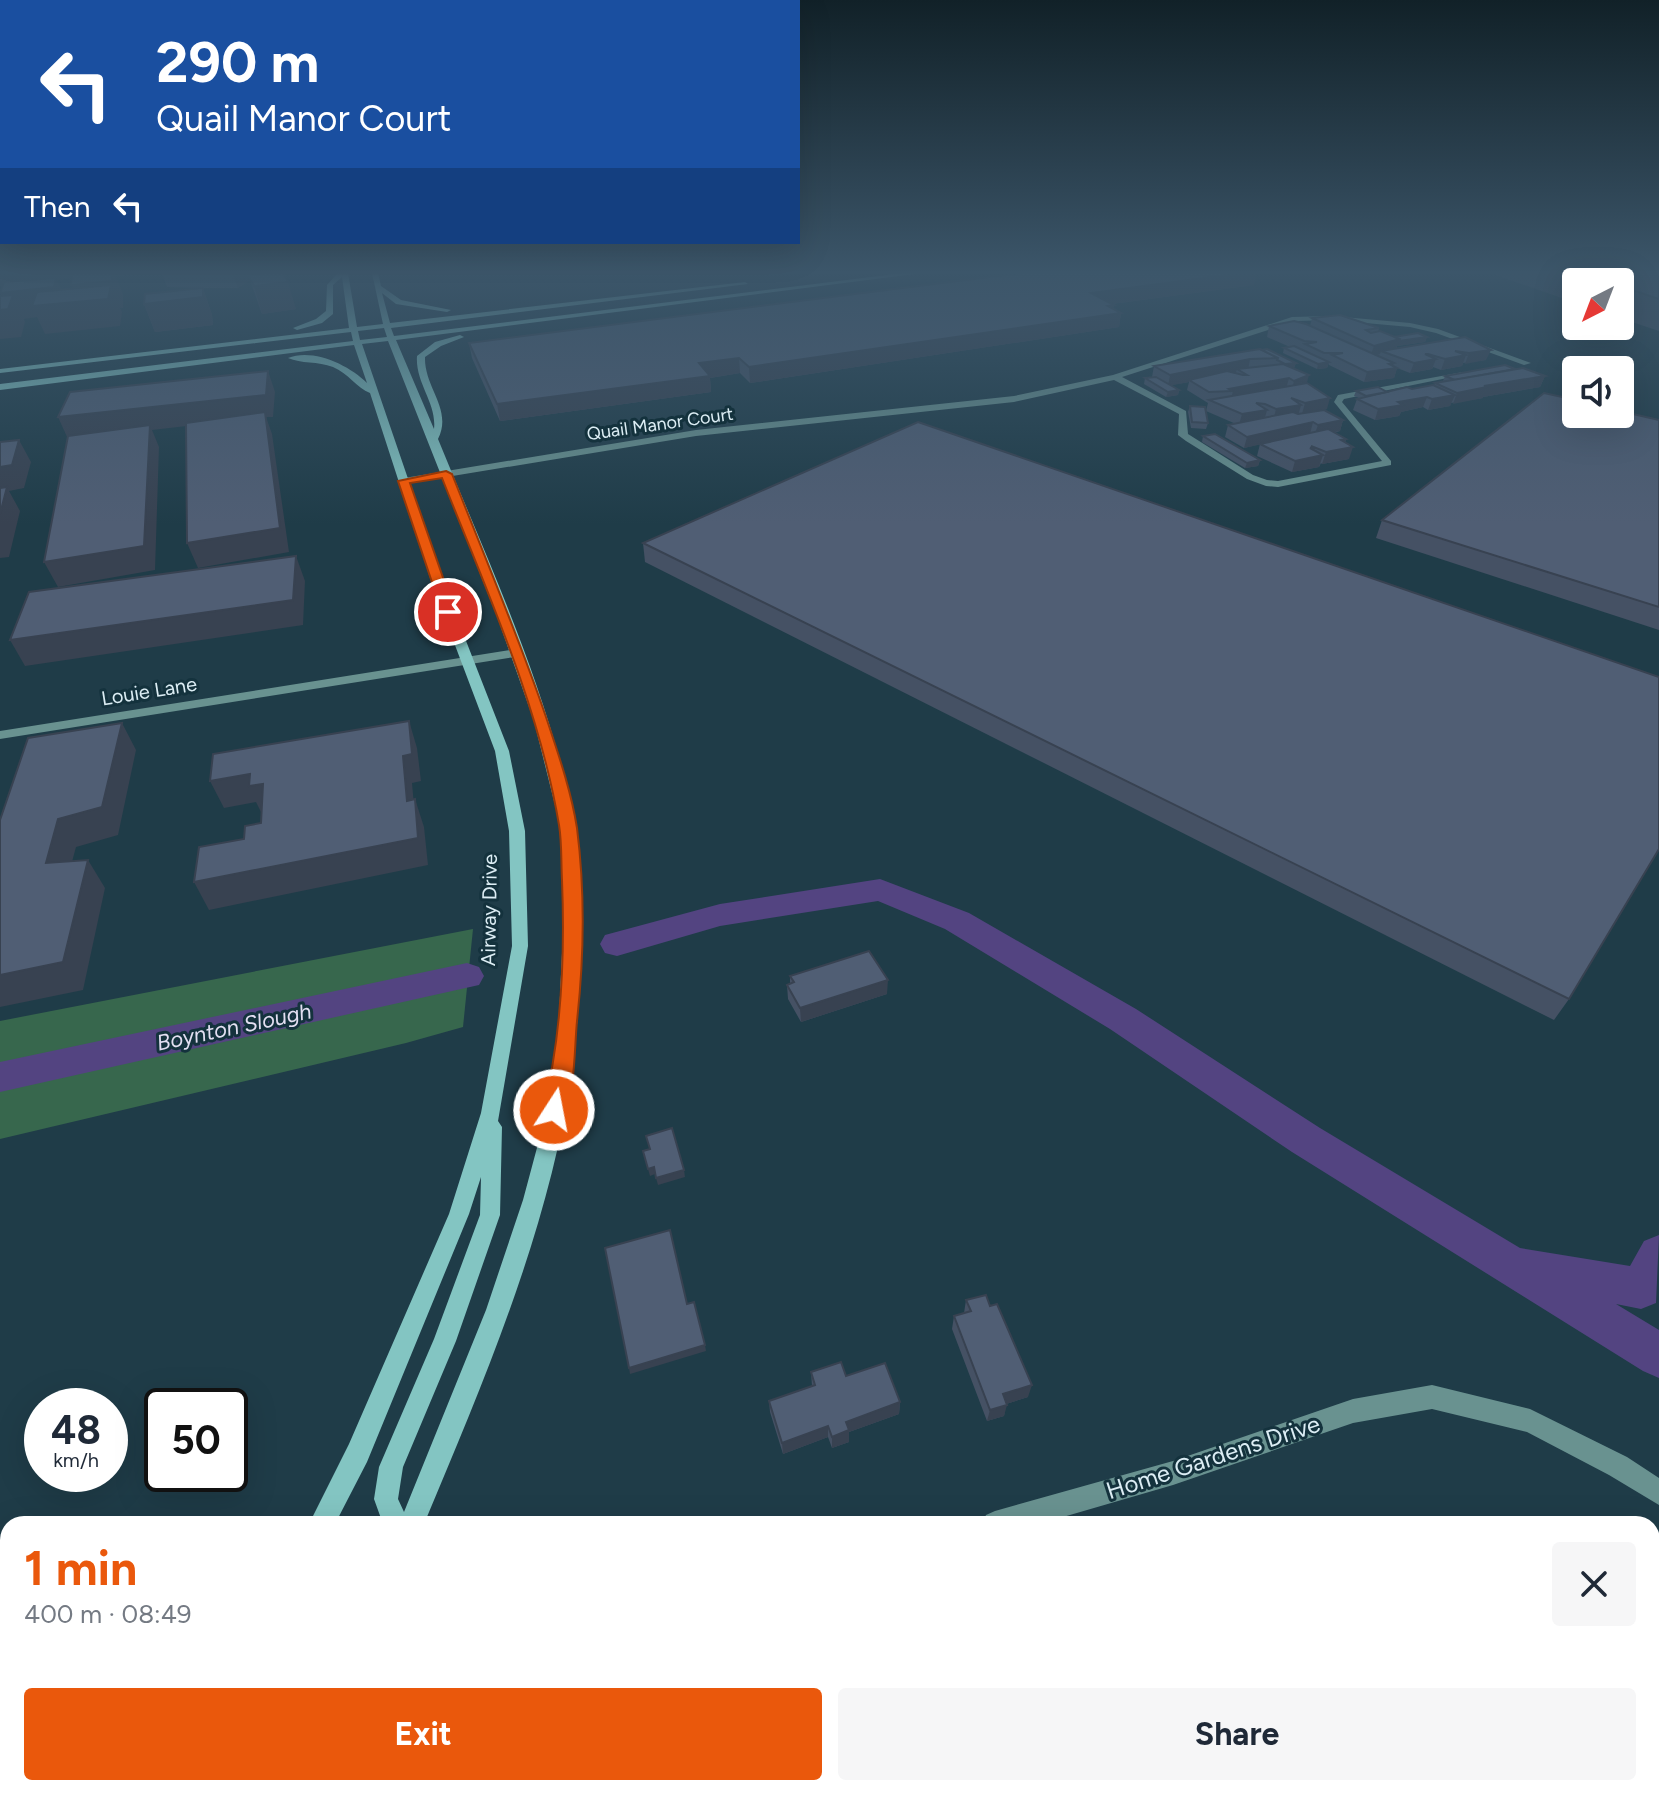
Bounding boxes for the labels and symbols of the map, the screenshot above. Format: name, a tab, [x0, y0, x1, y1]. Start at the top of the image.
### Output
north arrow	[1562, 268, 1634, 340]
street label: Quail Manor Court	[585, 403, 735, 445]
pin	[414, 578, 482, 646]
street label: Louie Lane	[100, 672, 199, 710]
street label: Airway Drive	[476, 854, 502, 966]
water label: Boynton Slough	[154, 997, 314, 1057]
position arrow	[512, 1068, 596, 1152]
speed limit sign: 50	[144, 1388, 248, 1492]
street label: Home Gardens Drive	[1102, 1409, 1324, 1505]

